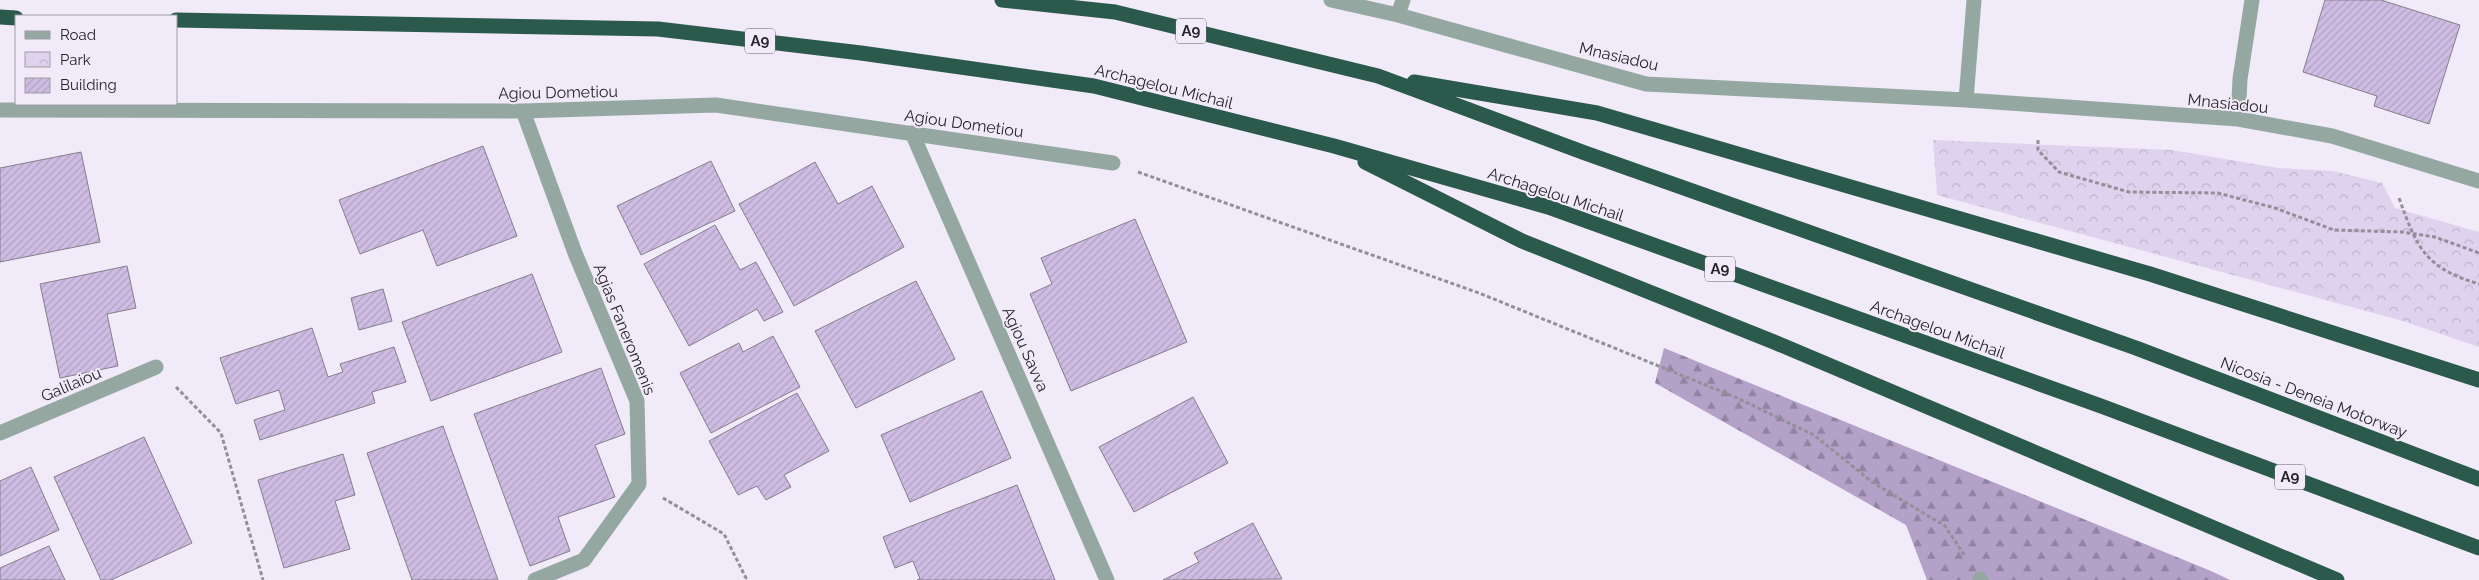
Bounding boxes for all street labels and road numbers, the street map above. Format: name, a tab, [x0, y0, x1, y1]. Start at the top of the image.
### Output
road number: A9	[1176, 18, 1206, 44]
road number: A9	[745, 28, 775, 54]
street label: Mnasiadou	[1577, 38, 1660, 75]
street label: Archagelou Michail	[1093, 60, 1236, 113]
street label: Agiou Dometiou	[498, 82, 618, 103]
street label: Mnasiadou	[2187, 90, 2269, 117]
street label: Agiou Dometiou	[903, 106, 1025, 141]
street label: Archagelou Michail	[1485, 164, 1627, 226]
road number: A9	[1705, 256, 1735, 282]
street label: Agias Faneromenis	[590, 261, 660, 398]
street label: Archagelou Michail	[1868, 296, 2008, 363]
street label: Agiou Savva	[998, 304, 1053, 395]
street label: Nicosia - Deneia Motorway	[2218, 353, 2410, 442]
street label: Galilaiou	[38, 363, 104, 406]
road number: A9	[2275, 464, 2305, 490]

